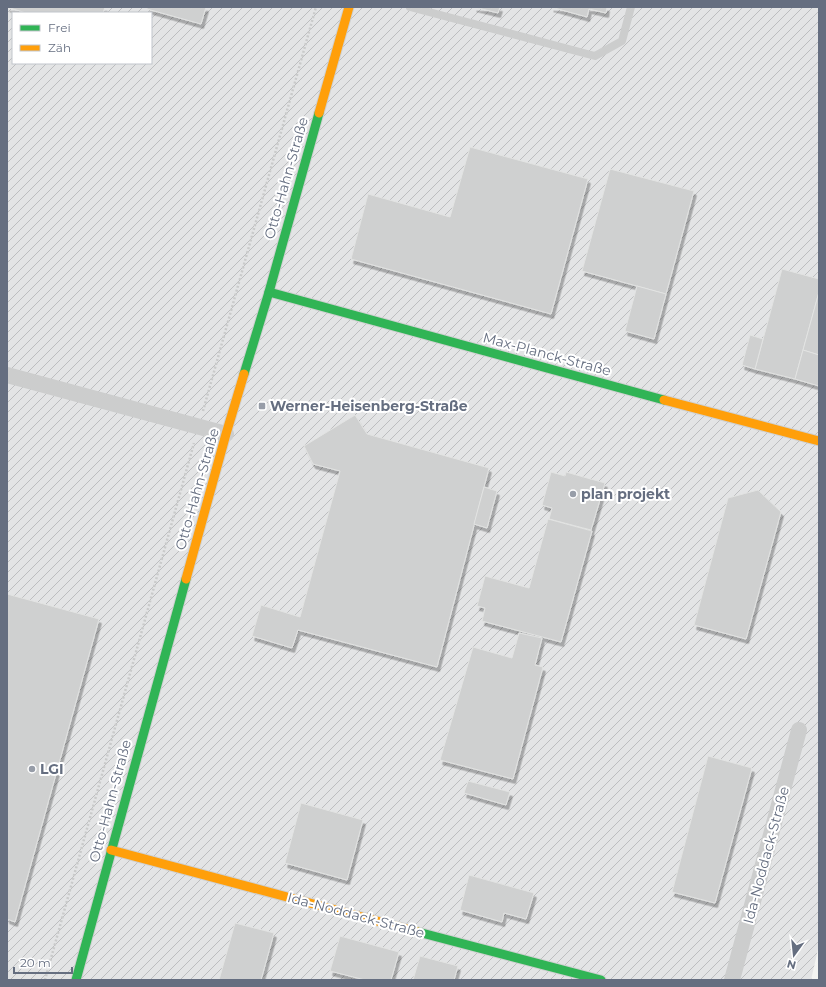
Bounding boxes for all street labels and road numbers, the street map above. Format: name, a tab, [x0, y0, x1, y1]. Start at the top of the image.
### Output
street label: Otto-Hahn-Straße	[260, 115, 312, 241]
street label: Max-Planck-Straße	[481, 328, 613, 380]
street label: Otto-Hahn-Straße	[171, 426, 223, 552]
street label: Otto-Hahn-Straße	[85, 738, 135, 864]
street label: Ida-Noddack-Straße	[739, 785, 793, 925]
street label: Ida-Noddack-Straße	[286, 888, 426, 942]

